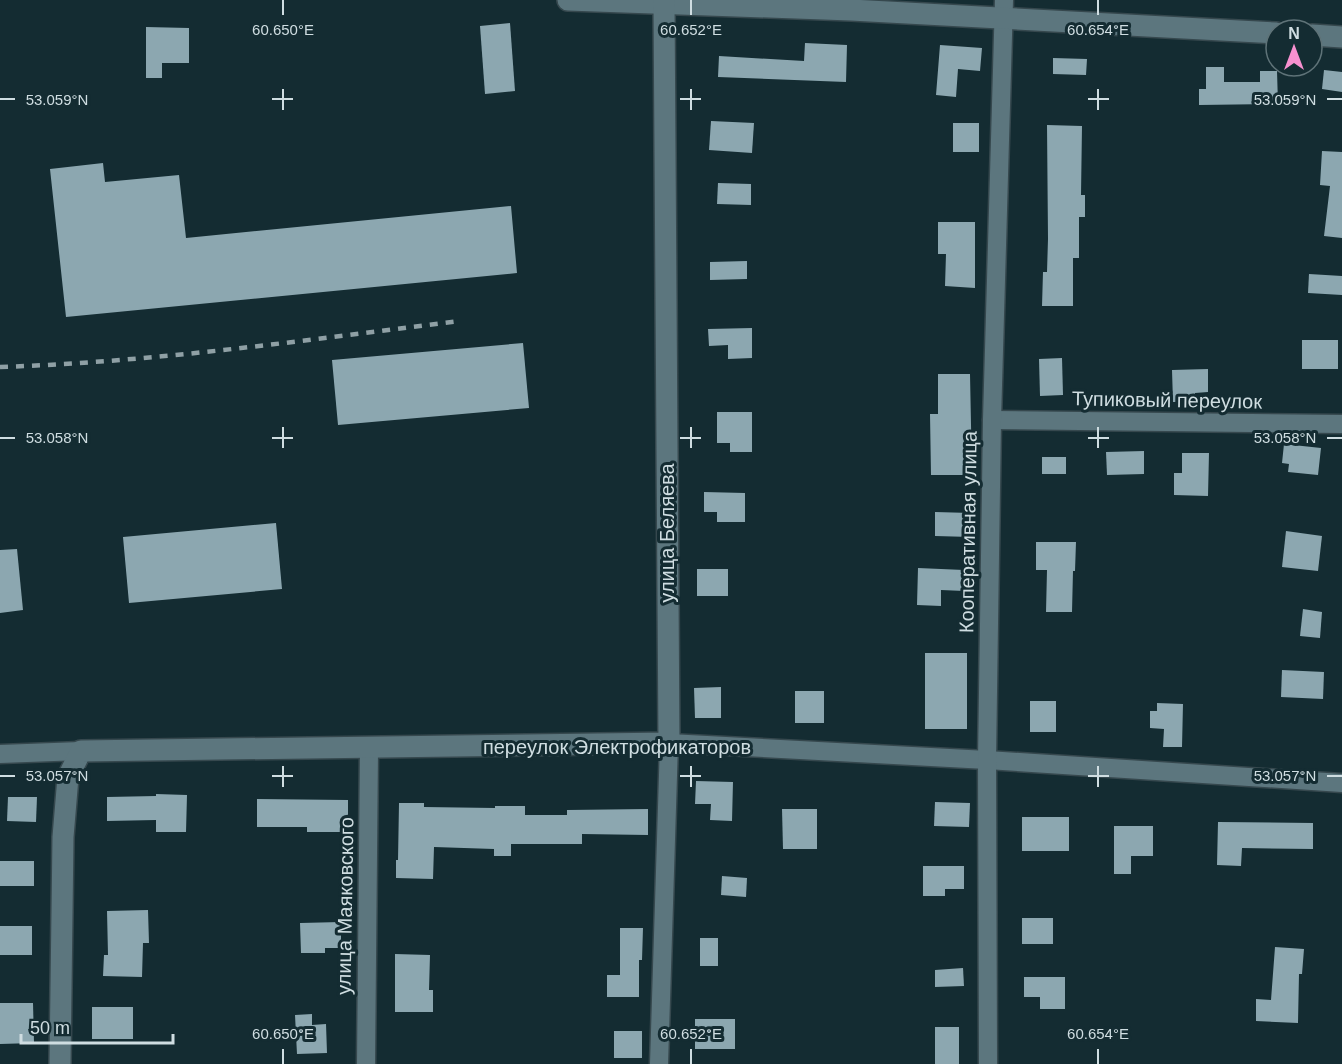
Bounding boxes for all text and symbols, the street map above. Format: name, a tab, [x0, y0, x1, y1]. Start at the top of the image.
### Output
north arrow	[1264, 18, 1324, 78]
text: 60.650°E	[252, 21, 314, 38]
text: 60.652°E	[660, 21, 722, 38]
text: 60.654°E	[1067, 21, 1129, 38]
text: N	[1288, 25, 1300, 42]
text: 53.059°N	[26, 91, 88, 108]
text: 53.059°N	[1254, 91, 1316, 108]
street label: Тупиковый переулок	[1072, 387, 1263, 413]
text: 53.058°N	[26, 429, 88, 446]
text: 53.058°N	[1254, 429, 1316, 446]
street label: Кооперативная улица	[955, 430, 981, 633]
street label: улица Беляева	[656, 462, 678, 603]
street label: переулок Электрофикаторов	[483, 736, 751, 758]
text: 53.057°N	[26, 767, 88, 784]
text: 53.057°N	[1254, 767, 1316, 784]
street label: улица Маяковского	[332, 817, 358, 995]
scale bar	[21, 1007, 172, 1045]
text: 50 m	[30, 1018, 70, 1038]
text: 60.650°E	[252, 1025, 314, 1042]
text: 60.652°E	[660, 1025, 722, 1042]
text: 60.654°E	[1067, 1025, 1129, 1042]

